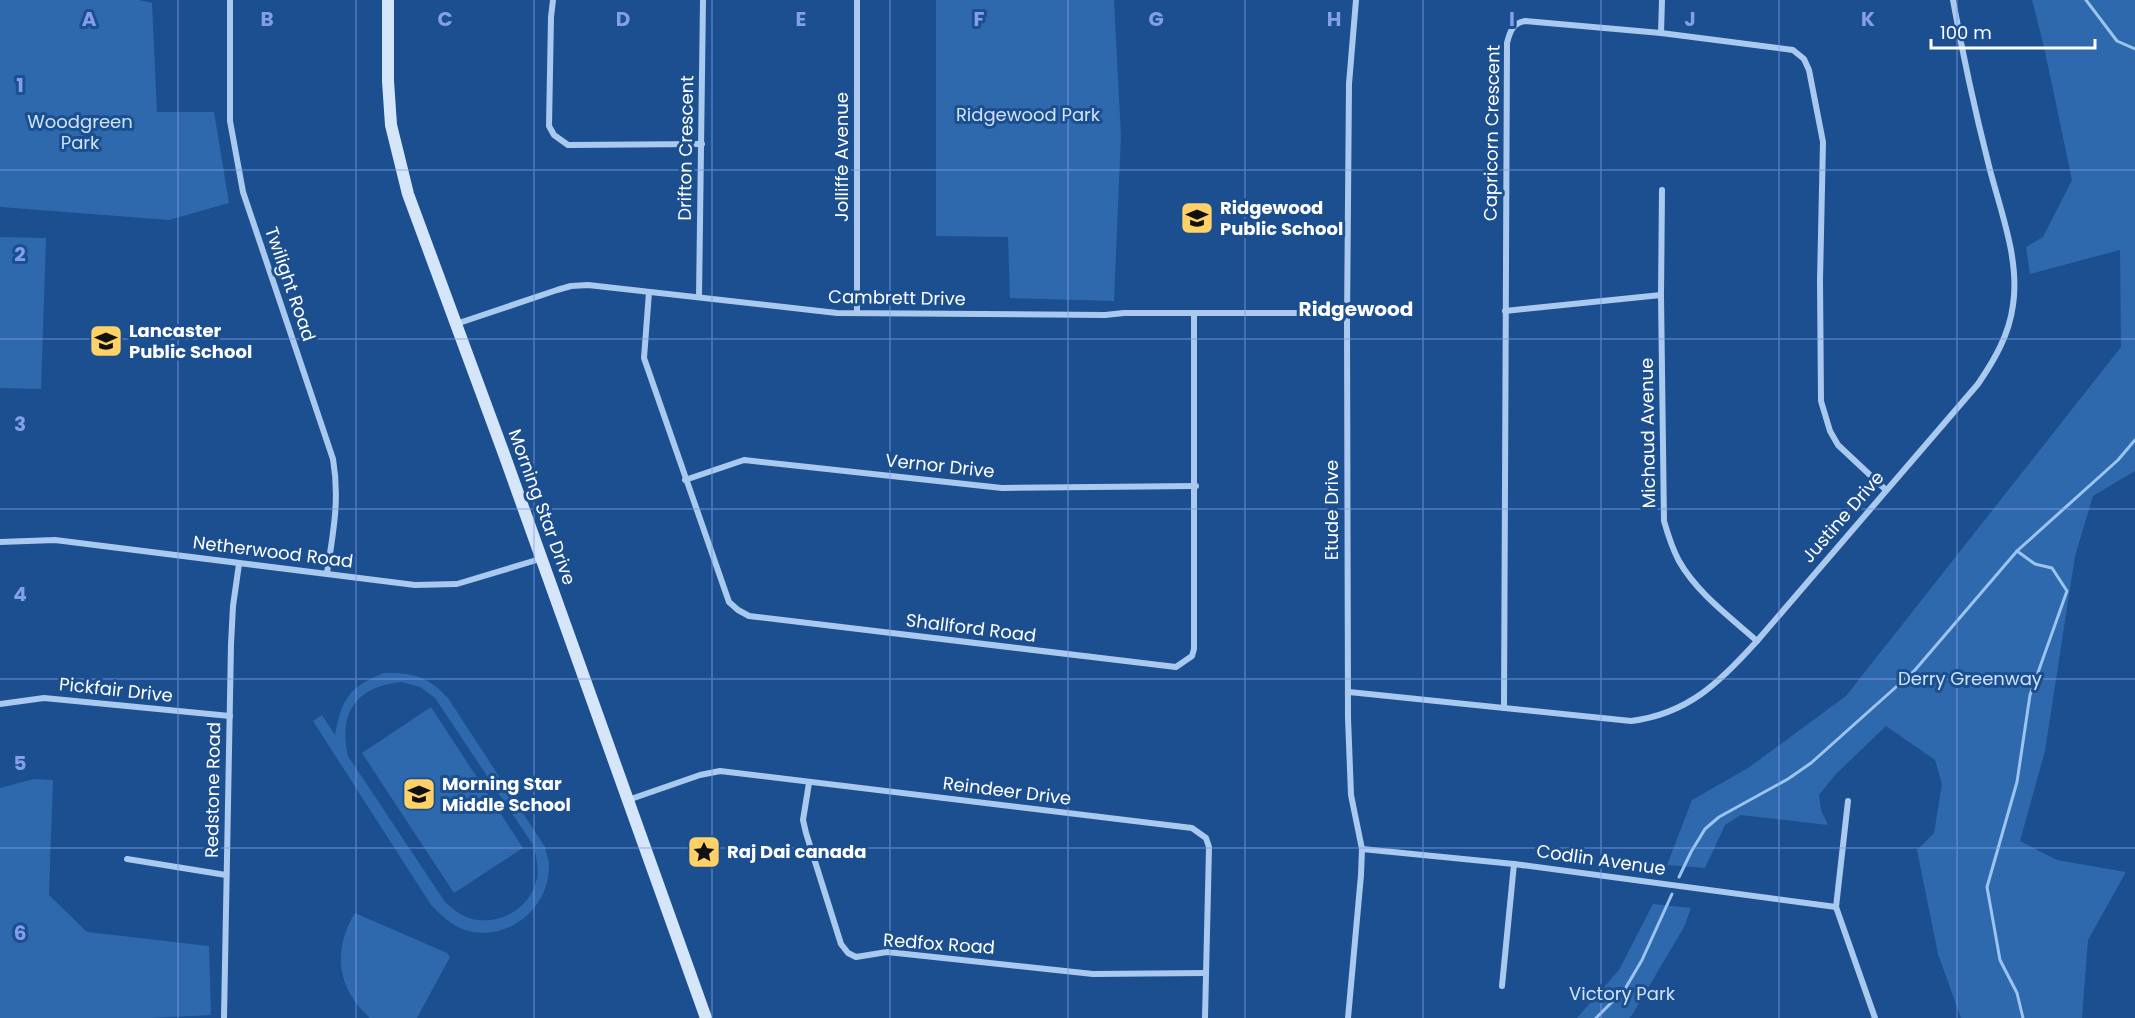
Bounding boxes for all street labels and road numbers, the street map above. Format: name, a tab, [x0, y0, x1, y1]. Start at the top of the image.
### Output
street label: Capricorn Crescent	[1477, 45, 1506, 221]
street label: Drifton Crescent	[672, 75, 699, 221]
street label: Jolliffe Avenue	[829, 92, 854, 222]
street label: Twilight Road	[259, 223, 322, 344]
street label: Cambrett Drive	[828, 284, 966, 311]
street label: Michaud Avenue	[1634, 357, 1661, 509]
street label: Morning Star Drive	[503, 425, 582, 588]
street label: Vernor Drive	[884, 447, 996, 484]
street label: Etude Drive	[1319, 460, 1344, 560]
street label: Justine Drive	[1796, 465, 1889, 568]
street label: Netherwood Road	[191, 529, 355, 574]
street label: Shallford Road	[905, 607, 1038, 648]
street label: Pickfair Drive	[58, 671, 174, 708]
street label: Redstone Road	[199, 722, 226, 858]
street label: Reindeer Drive	[941, 770, 1073, 811]
street label: Codlin Avenue	[1535, 838, 1667, 881]
street label: Redfox Road	[882, 927, 996, 960]

